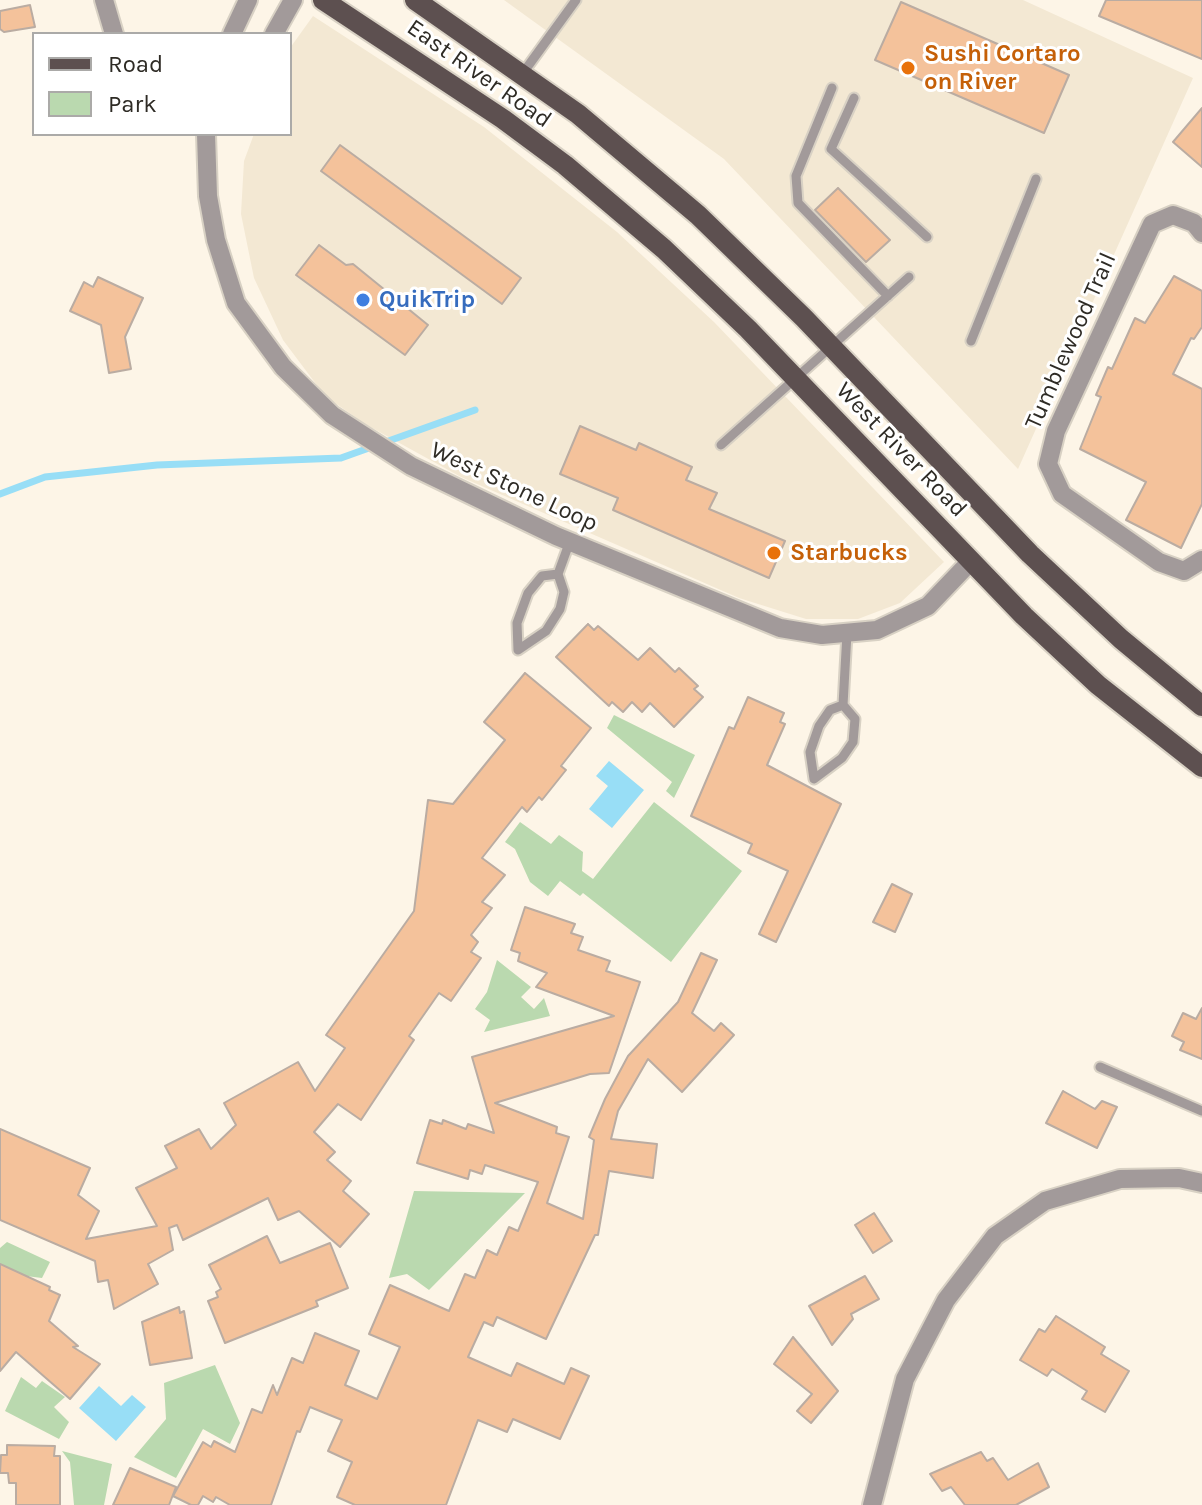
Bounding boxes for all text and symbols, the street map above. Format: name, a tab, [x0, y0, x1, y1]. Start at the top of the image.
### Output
street label: East River Road	[401, 13, 557, 135]
legend	[32, 32, 292, 136]
place label: Sushi Cortaro on River	[924, 40, 1081, 96]
text: Road	[108, 50, 163, 78]
marker: Sushi Cortaro on River	[899, 59, 917, 77]
text: Park	[108, 90, 157, 118]
street label: Tumblewood Trail	[1019, 248, 1123, 434]
place label: QuikTrip	[379, 286, 475, 314]
marker: QuikTrip	[354, 291, 372, 309]
street label: West River Road	[829, 377, 973, 523]
street label: West Stone Loop	[426, 436, 602, 538]
place label: Starbucks	[790, 539, 908, 567]
marker: Starbucks	[765, 544, 783, 562]

